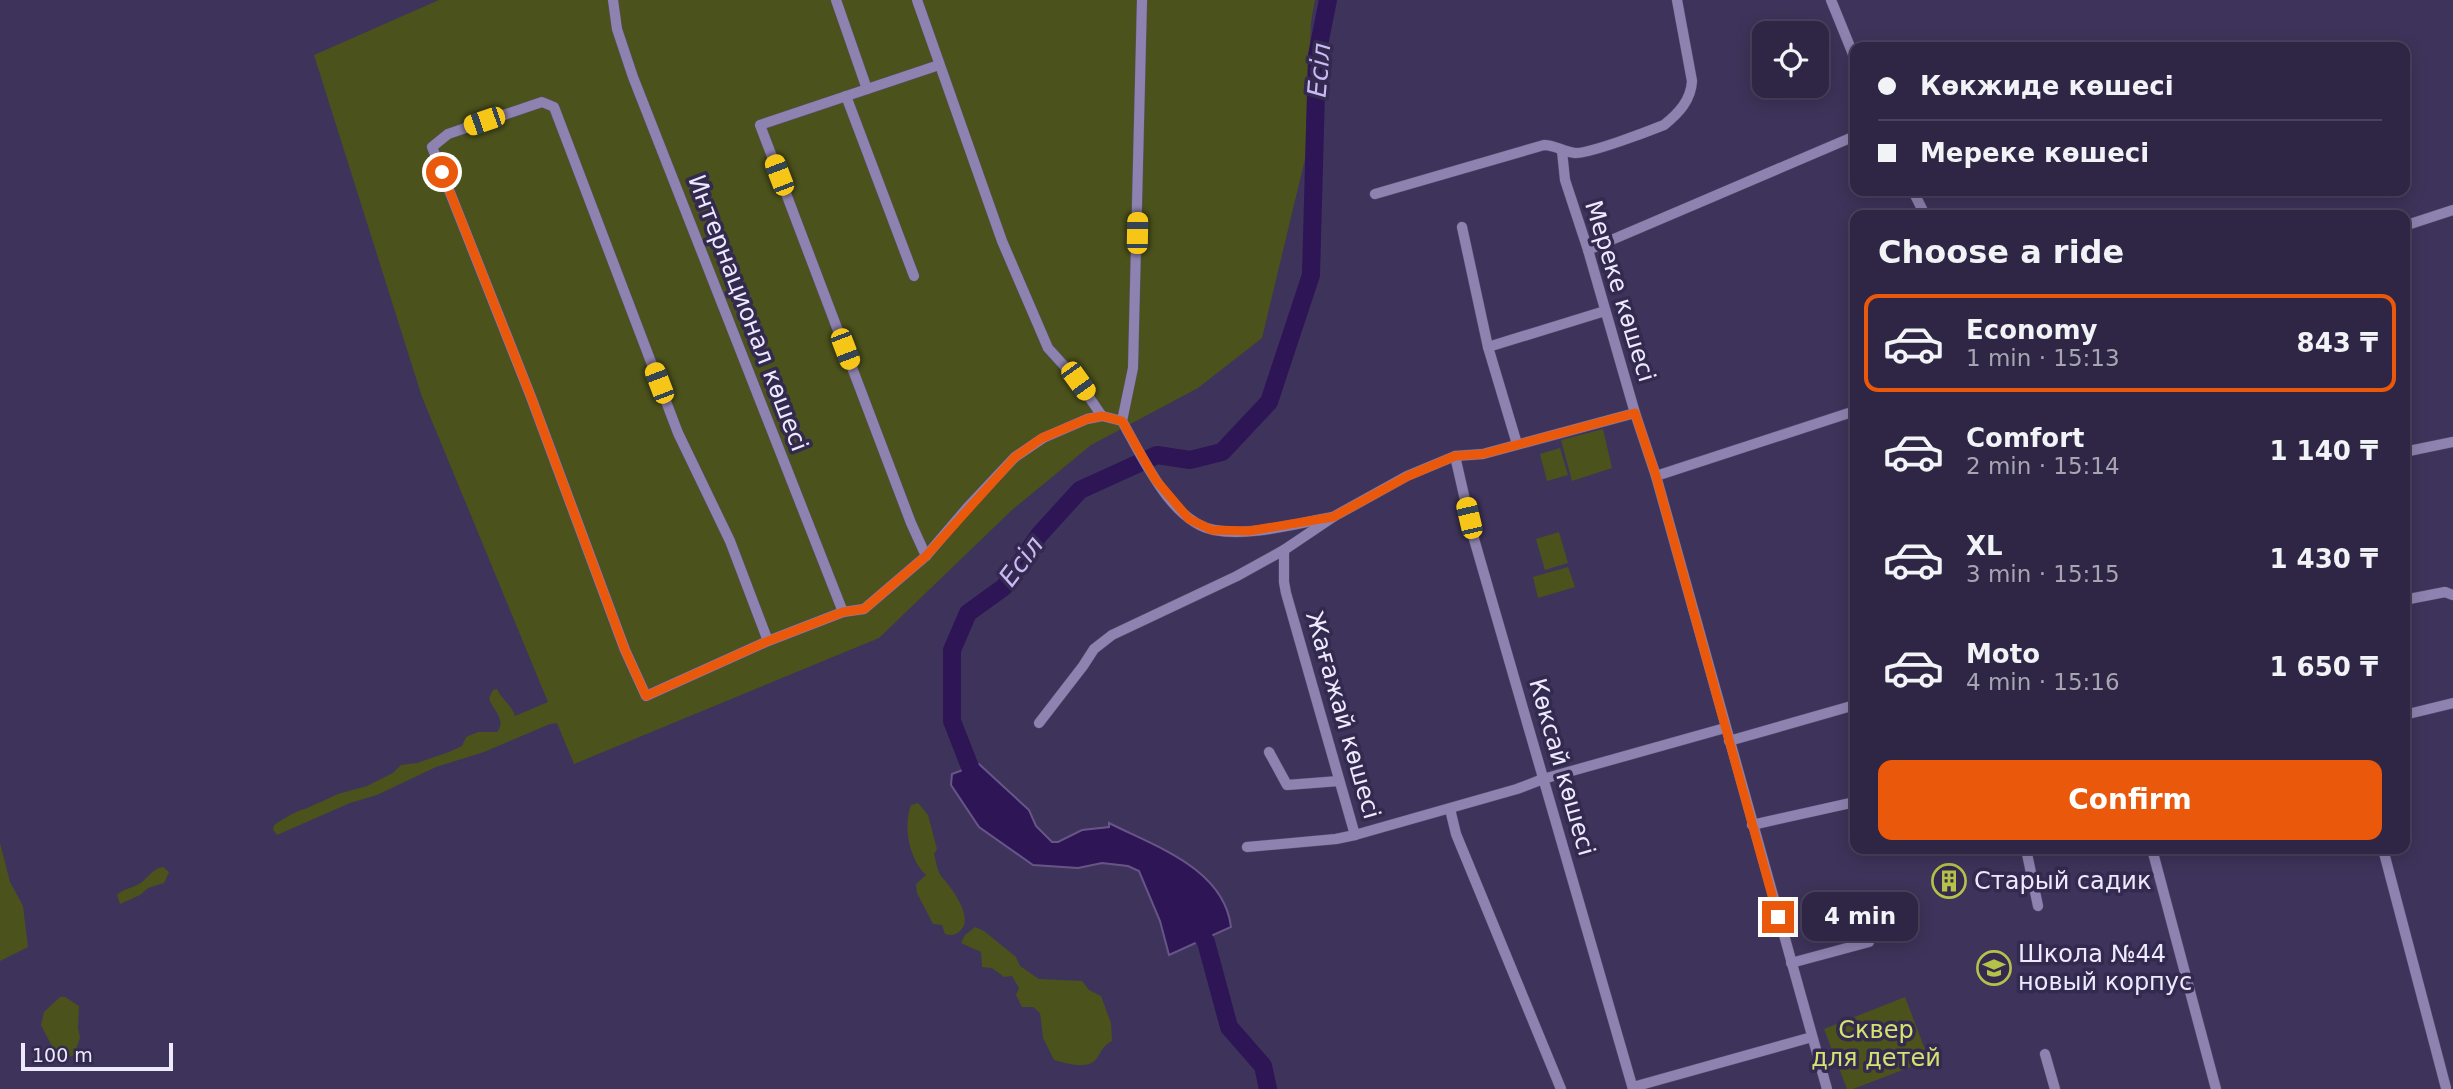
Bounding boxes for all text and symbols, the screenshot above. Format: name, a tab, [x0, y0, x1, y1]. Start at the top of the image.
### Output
map controls	[1752, 21, 1829, 98]
button: locate	[1752, 21, 1829, 98]
water label: Есіл	[1302, 42, 1336, 98]
text: Көкжиде көшесі	[1920, 71, 2174, 101]
car	[461, 104, 508, 138]
text: Мереке көшесі	[1920, 138, 2149, 168]
car	[762, 152, 797, 198]
route start	[426, 156, 458, 188]
street label: Интернационал көшесі	[682, 171, 814, 455]
street label: Мереке көшесі	[1579, 197, 1661, 385]
car	[1127, 212, 1148, 254]
text: Choose a ride	[1878, 233, 2124, 271]
icon: car	[1882, 312, 1945, 375]
text: Economy	[1966, 315, 2097, 345]
car	[828, 326, 863, 372]
text: 843 ₸	[2297, 328, 2378, 358]
text: 1 min · 15:13	[1966, 345, 2120, 371]
car	[1058, 358, 1099, 404]
car	[642, 360, 677, 406]
icon: car	[1882, 420, 1945, 483]
text: Comfort	[1966, 423, 2084, 453]
text: 1 140 ₸	[2269, 436, 2378, 466]
text: 2 min · 15:14	[1966, 453, 2120, 479]
car	[1455, 495, 1484, 541]
icon: car	[1882, 528, 1945, 591]
water label: Есіл	[993, 530, 1049, 592]
text: XL	[1966, 531, 2003, 561]
text: 1 430 ₸	[2269, 544, 2378, 574]
text: 3 min · 15:15	[1966, 561, 2120, 587]
street label: Жағажай көшесі	[1300, 608, 1386, 822]
icon: car	[1882, 636, 1945, 699]
text: Moto	[1966, 639, 2040, 669]
text: 1 650 ₸	[2269, 652, 2378, 682]
text: 4 min · 15:16	[1966, 669, 2120, 695]
street label: Көксай көшесі	[1523, 675, 1601, 859]
button: Confirm	[1878, 760, 2382, 840]
building icon: Старый садик	[1930, 862, 1968, 900]
place label: Старый садик	[1974, 867, 2151, 895]
callout: 4 min	[1802, 892, 1918, 942]
route end	[1762, 901, 1794, 933]
text: 4 min	[1824, 903, 1896, 929]
place label: Школа №44 новый корпус	[2018, 940, 2192, 996]
school or university icon: Школа №44 новый корпус	[1975, 949, 2013, 987]
park label: Сквер для детей	[1811, 1016, 1941, 1072]
scale bar	[21, 1040, 173, 1072]
text: 100 m	[32, 1044, 93, 1066]

